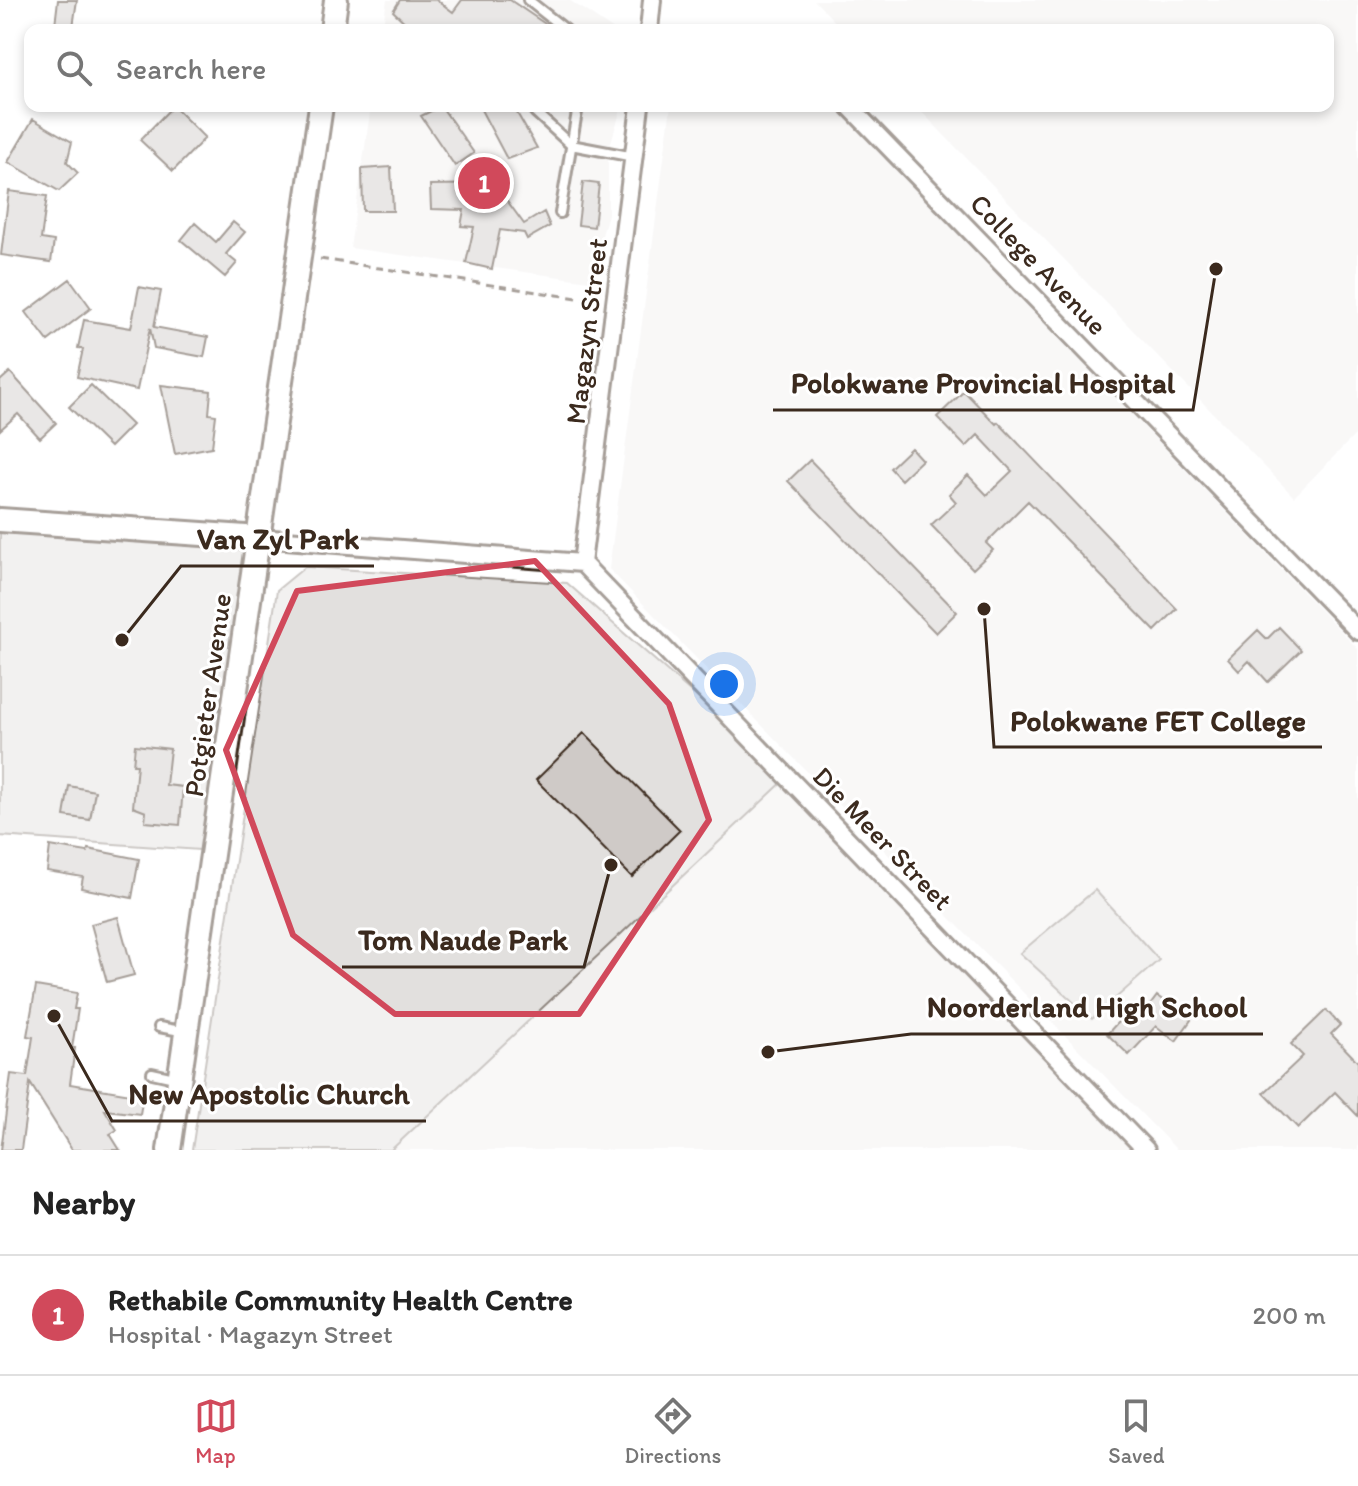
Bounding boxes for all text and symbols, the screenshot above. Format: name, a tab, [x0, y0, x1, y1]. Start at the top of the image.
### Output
search box	[24, 24, 1334, 112]
icon: search	[52, 46, 96, 90]
text: Search here	[116, 50, 266, 87]
pin: 1	[458, 153, 510, 213]
street label: College Avenue	[963, 186, 1115, 342]
street label: Magazyn Street	[558, 236, 614, 426]
callout: Polokwane Provincial Hospital	[773, 356, 1193, 410]
text: Polokwane Provincial Hospital	[791, 364, 1176, 401]
callout: Van Zyl Park	[181, 512, 374, 566]
text: Van Zyl Park	[197, 520, 359, 557]
street label: Potgieter Avenue	[176, 591, 238, 799]
your location	[704, 664, 744, 704]
callout: Polokwane FET College	[994, 693, 1322, 747]
text: Polokwane FET College	[1010, 702, 1306, 739]
street label: Die Meer Street	[806, 759, 960, 917]
callout: Tom Naude Park	[342, 913, 584, 967]
text: Tom Naude Park	[357, 921, 568, 958]
callout: Noorderland High School	[911, 980, 1263, 1034]
text: Noorderland High School	[927, 988, 1248, 1025]
callout: New Apostolic Church	[112, 1067, 426, 1121]
text: New Apostolic Church	[128, 1075, 411, 1112]
text: Nearby	[32, 1182, 135, 1223]
text: Rethabile Community Health Centre	[108, 1281, 573, 1318]
text: 1	[52, 1299, 64, 1331]
text: 200 m	[1253, 1299, 1326, 1331]
text: Hospital · Magazyn Street	[108, 1318, 393, 1350]
tab: Map	[194, 1394, 238, 1469]
tab: Directions	[625, 1394, 721, 1469]
tab: Saved	[1108, 1394, 1164, 1469]

